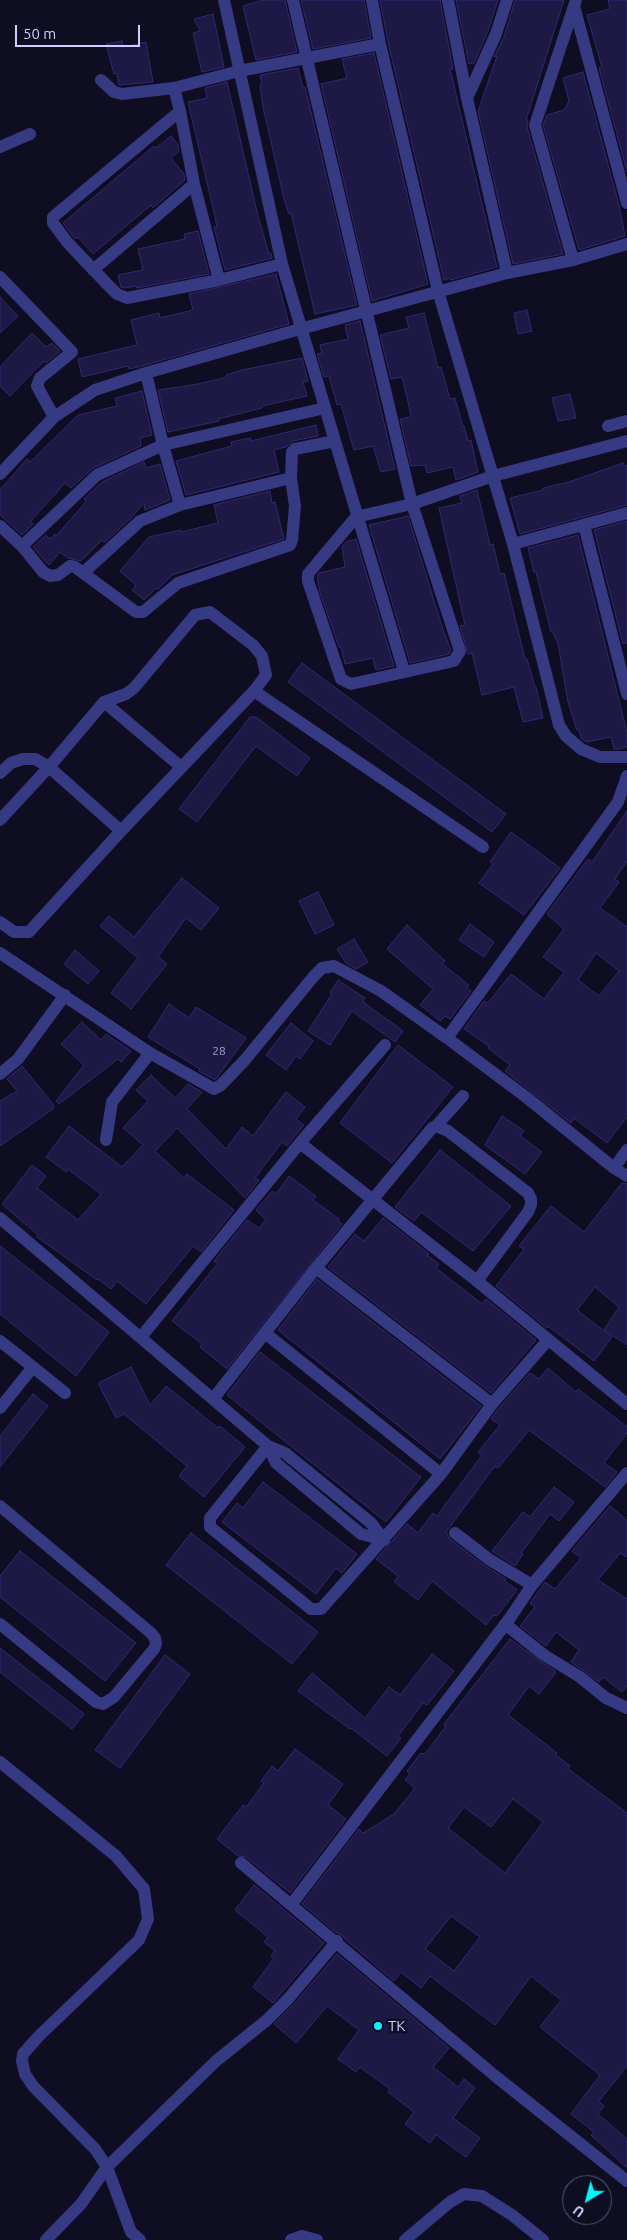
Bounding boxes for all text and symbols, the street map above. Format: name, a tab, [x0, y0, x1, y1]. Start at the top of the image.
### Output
scale bar	[18, 15, 142, 47]
text: 50 m	[23, 25, 56, 42]
house number: 28	[212, 1044, 226, 1058]
place label: TK	[388, 2017, 405, 2035]
marker: TK	[372, 2020, 384, 2032]
north arrow	[562, 2175, 612, 2225]
text: U	[570, 2202, 587, 2221]

